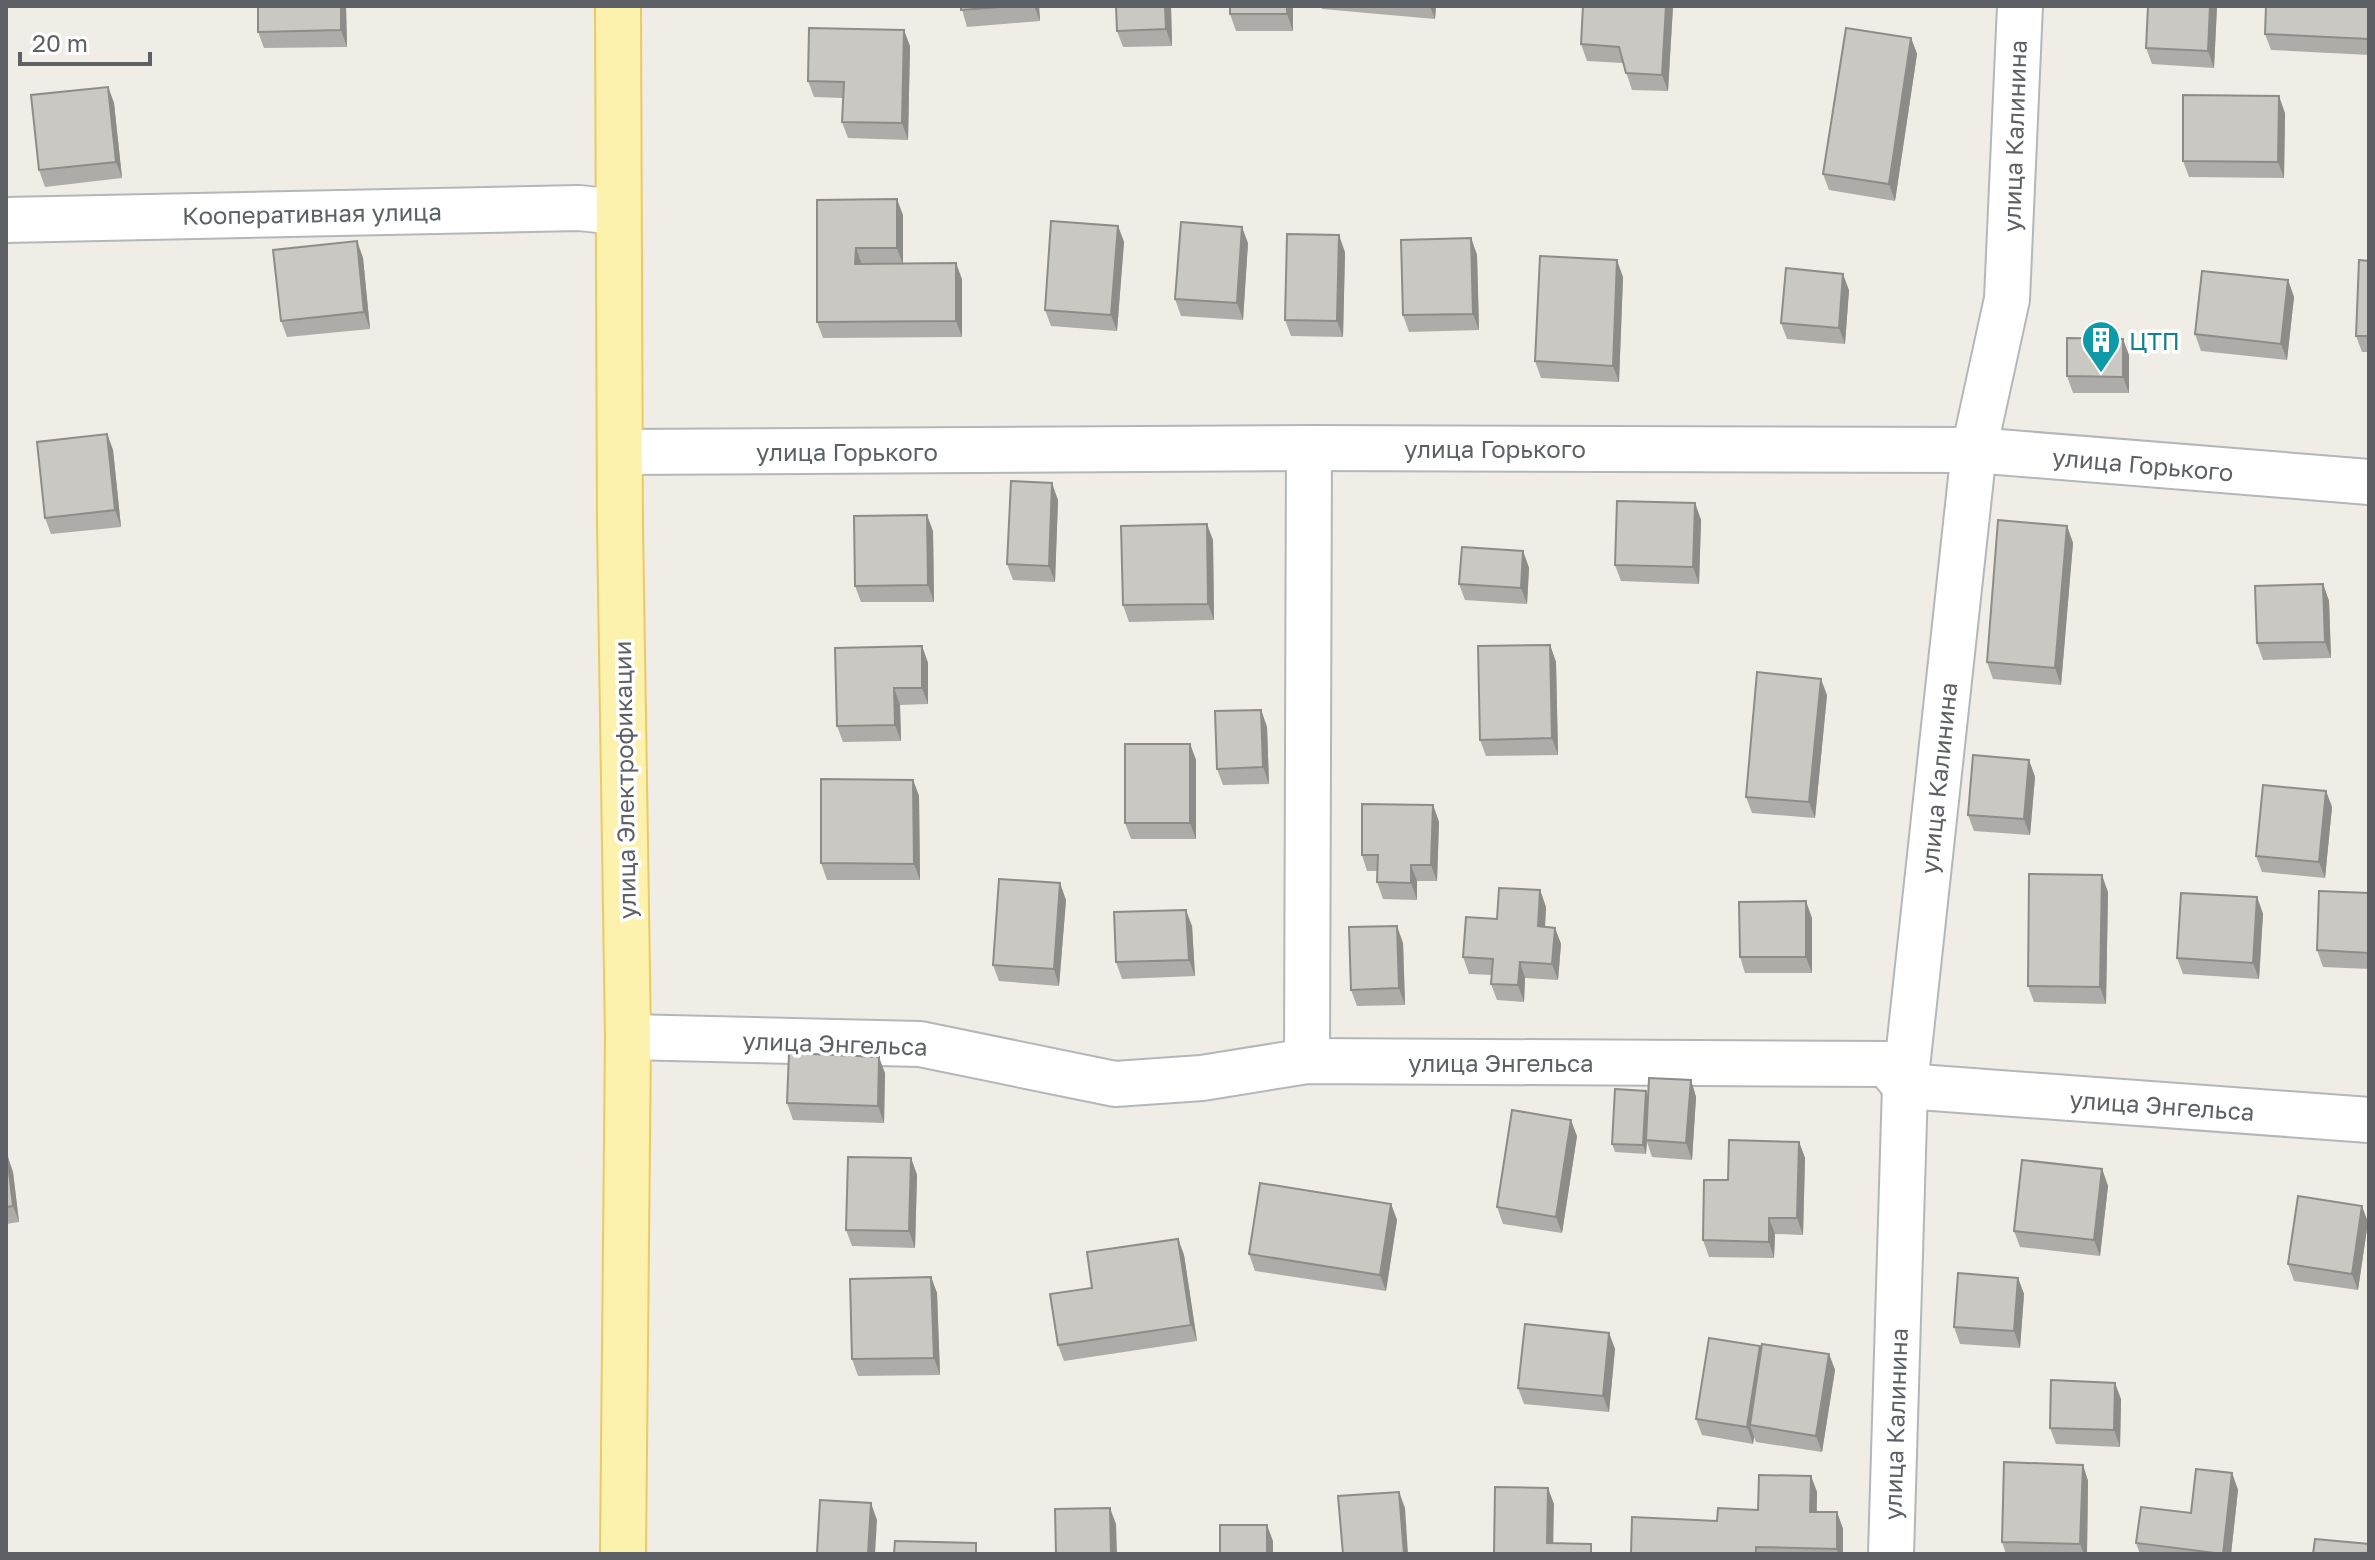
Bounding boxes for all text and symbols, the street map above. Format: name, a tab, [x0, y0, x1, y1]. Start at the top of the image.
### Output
scale bar	[20, 16, 150, 66]
text: 20 m	[32, 28, 88, 57]
street label: улица Калинина	[1996, 39, 2032, 233]
street label: Кооперативная улица	[182, 196, 442, 230]
building icon: ЦТП	[2080, 319, 2122, 374]
place label: ЦТП	[2129, 326, 2180, 355]
street label: улица Горького	[1404, 434, 1586, 463]
street label: улица Горького	[756, 437, 938, 466]
street label: улица Горького	[2051, 442, 2235, 486]
street label: улица Электрофикации	[607, 641, 641, 919]
street label: улица Калинина	[1914, 681, 1962, 875]
street label: улица Энгельса	[742, 1025, 928, 1061]
street label: улица Энгельса	[1408, 1048, 1594, 1077]
street label: улица Энгельса	[2069, 1084, 2255, 1126]
street label: улица Калинина	[1877, 1327, 1913, 1521]

